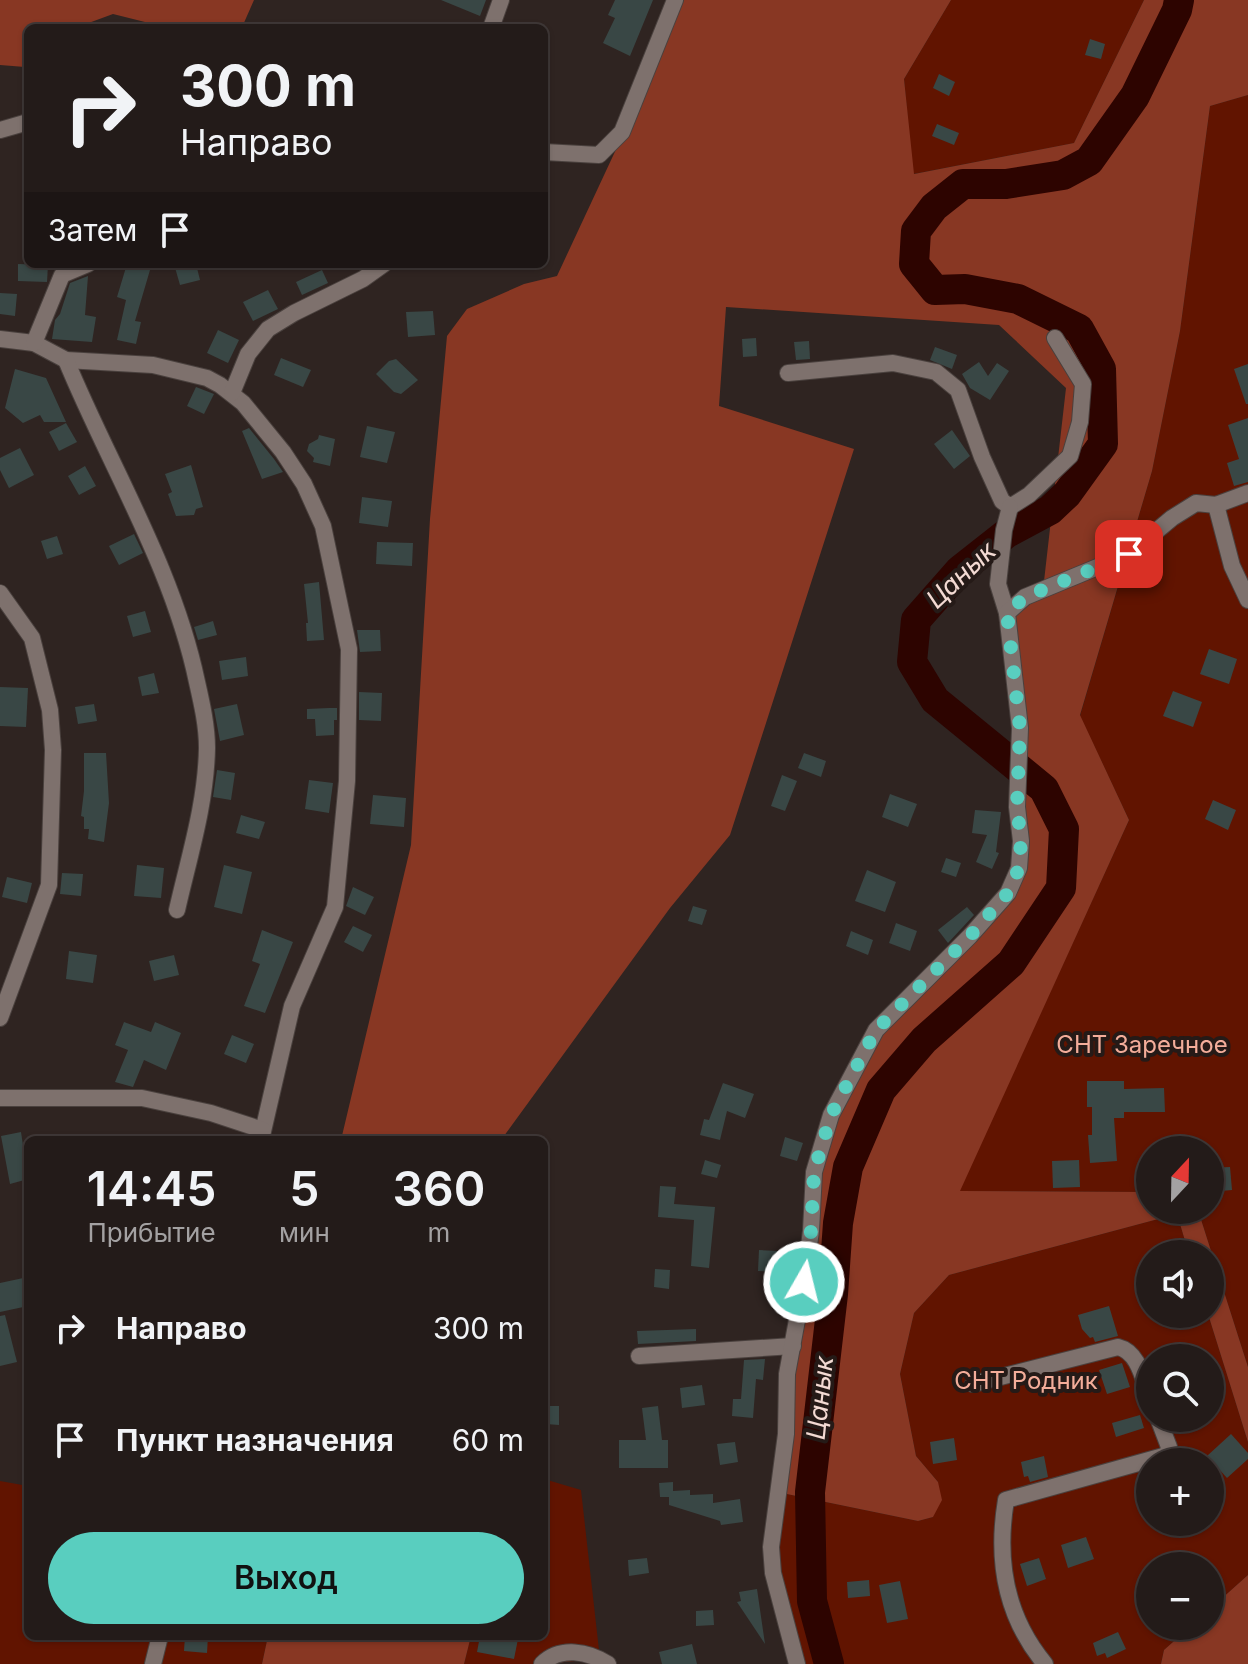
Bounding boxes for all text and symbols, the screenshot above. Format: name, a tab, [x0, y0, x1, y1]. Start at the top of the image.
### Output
text: 300 m	[180, 52, 356, 120]
icon: right	[48, 56, 152, 160]
text: Направо	[180, 120, 333, 164]
icon: arrive	[153, 208, 197, 252]
text: Затем	[48, 212, 137, 248]
pin	[1095, 520, 1163, 588]
icon: arrive	[1107, 532, 1151, 576]
water label: Цанык	[920, 534, 1002, 614]
park label: СНТ Заречное	[1056, 1030, 1228, 1059]
north arrow	[1136, 1136, 1224, 1224]
map controls	[1136, 1136, 1224, 1640]
text: 14:45	[87, 1159, 216, 1218]
text: 5	[289, 1159, 320, 1218]
text: 360	[392, 1159, 485, 1218]
text: Прибытие	[87, 1217, 216, 1248]
text: мин	[279, 1217, 330, 1248]
text: m	[428, 1217, 450, 1248]
position arrow	[762, 1240, 846, 1324]
button: sound	[1136, 1240, 1224, 1328]
icon: right	[48, 1306, 92, 1350]
text: Направо	[116, 1310, 247, 1346]
text: 300 m	[433, 1310, 524, 1346]
button: search	[1136, 1344, 1224, 1432]
water label: Цанык	[800, 1354, 839, 1441]
park label: СНТ Родник	[954, 1366, 1098, 1395]
icon: arrive	[48, 1418, 92, 1462]
text: Пункт назначения	[116, 1422, 394, 1458]
text: 60 m	[452, 1422, 524, 1458]
button: +	[1136, 1448, 1224, 1536]
button: Выход	[48, 1532, 524, 1624]
button: −	[1136, 1552, 1224, 1640]

